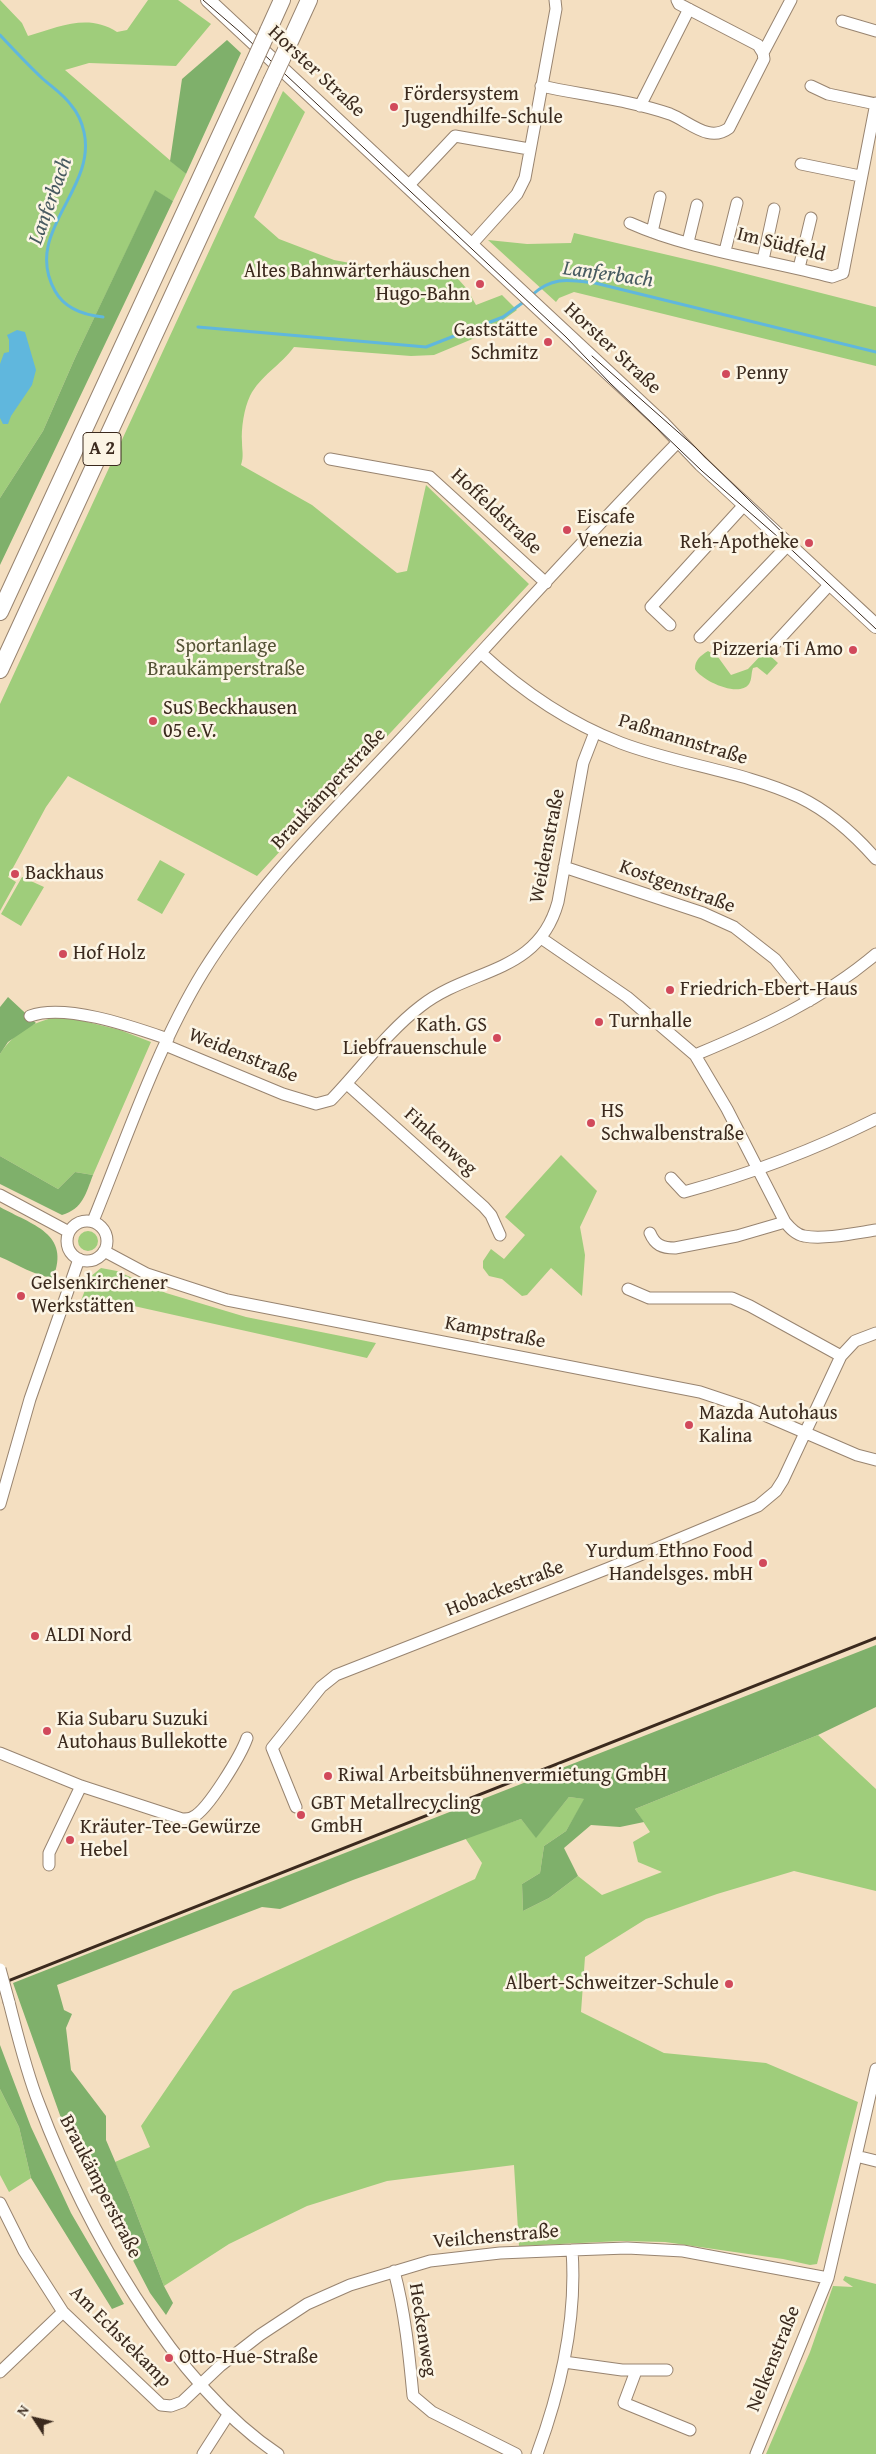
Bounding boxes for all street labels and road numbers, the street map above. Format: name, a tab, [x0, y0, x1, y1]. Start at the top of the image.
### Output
street label: Horster Straße	[262, 21, 370, 123]
street label: Im Südfeld	[734, 222, 828, 268]
street label: Horster Straße	[558, 298, 666, 400]
road number: A 2	[83, 432, 121, 466]
street label: Hoffeldstraße	[446, 464, 546, 560]
street label: Paßmannstraße	[616, 709, 750, 771]
street label: Braukämperstraße	[266, 723, 392, 855]
street label: Weidenstraße	[525, 787, 571, 905]
street label: Kostgenstraße	[616, 855, 738, 919]
street label: Weidenstraße	[185, 1023, 301, 1089]
street label: Finkenweg	[398, 1103, 482, 1181]
street label: Kampstraße	[443, 1311, 547, 1355]
street label: Hobackestraße	[443, 1555, 567, 1623]
street label: Braukämperstraße	[54, 2111, 146, 2263]
street label: Veilchenstraße	[432, 2220, 560, 2254]
street label: Am Echstekamp	[64, 2281, 176, 2393]
street label: Heckenweg	[403, 2281, 441, 2379]
street label: Nelkenstraße	[742, 2303, 806, 2415]

